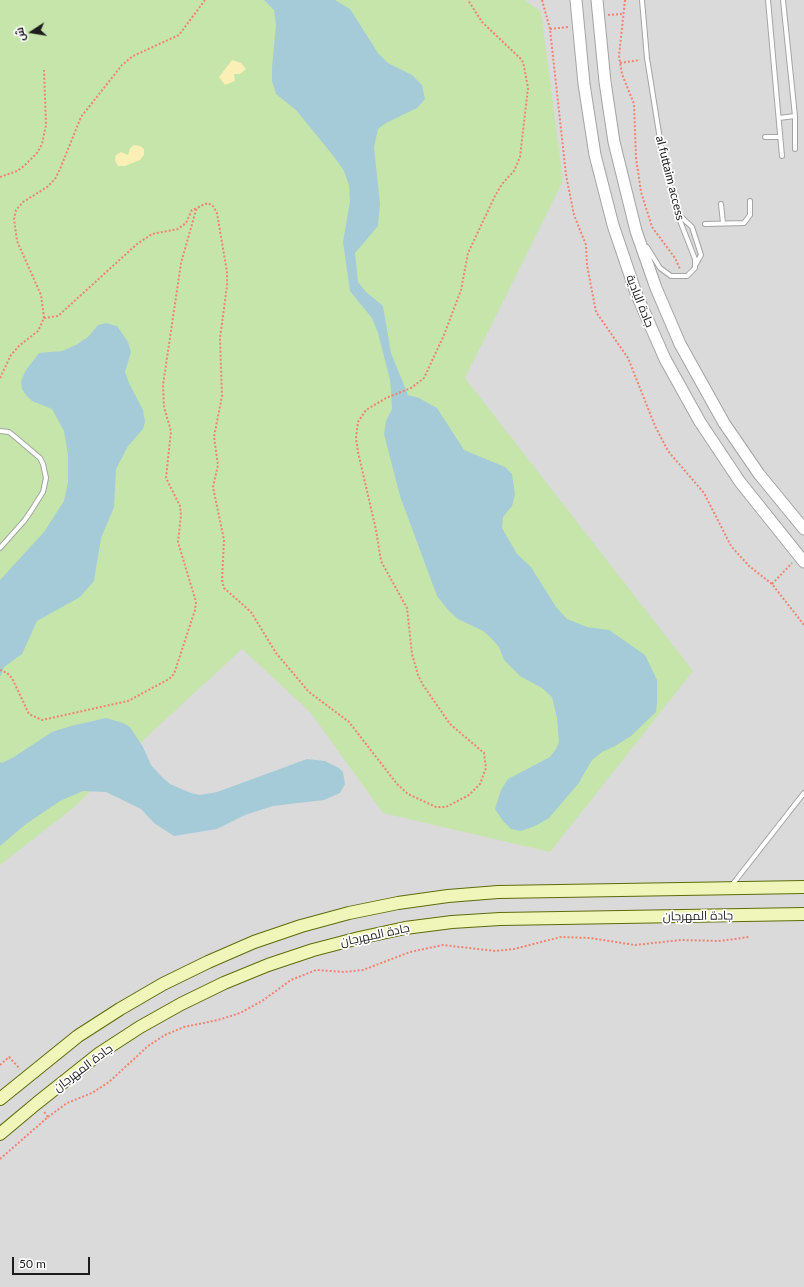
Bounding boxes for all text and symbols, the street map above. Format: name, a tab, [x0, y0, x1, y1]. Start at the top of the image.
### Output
north arrow	[12, 12, 52, 52]
text: ش	[12, 26, 28, 43]
street label: al futtaim access	[653, 134, 687, 222]
street label: جادة البادية	[623, 273, 657, 329]
street label: جادة المهرجان	[663, 908, 733, 924]
street label: جادة المهرجان	[339, 921, 411, 949]
street label: جادة المهرجان	[51, 1041, 115, 1095]
scale bar	[14, 1249, 92, 1275]
text: 50 m	[19, 1256, 46, 1271]

